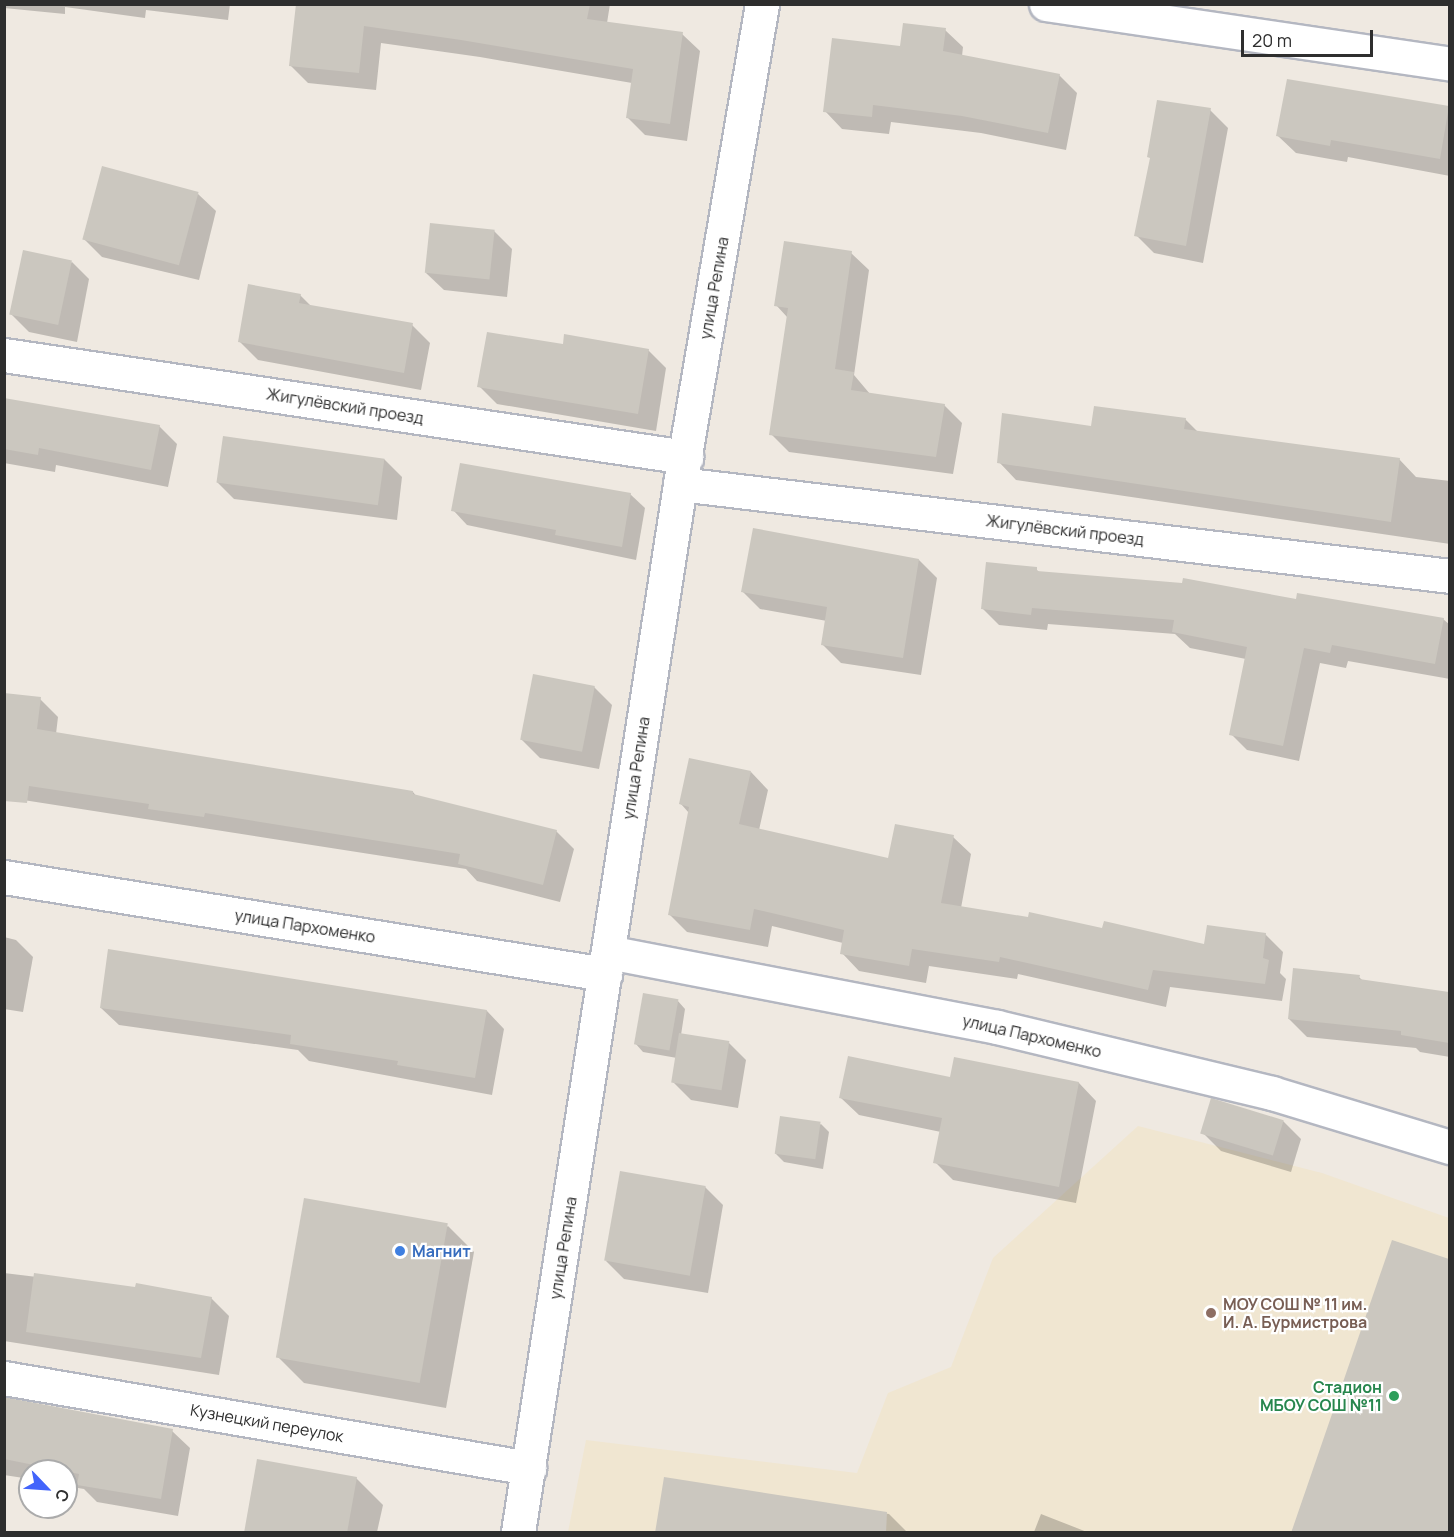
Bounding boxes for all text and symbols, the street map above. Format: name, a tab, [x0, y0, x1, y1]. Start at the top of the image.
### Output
scale bar	[1244, 18, 1376, 56]
text: 20 m	[1252, 28, 1292, 52]
street label: улица Репина	[696, 235, 732, 341]
street label: Жигулёвский проезд	[265, 384, 425, 428]
street label: Жигулёвский проезд	[985, 511, 1145, 549]
street label: улица Репина	[618, 715, 654, 821]
street label: улица Пархоменко	[233, 905, 377, 947]
street label: улица Пархоменко	[961, 1011, 1103, 1061]
street label: улица Репина	[545, 1195, 581, 1301]
place label: Магнит	[412, 1241, 471, 1261]
marker: Магнит	[393, 1244, 407, 1258]
place label: МОУ СОШ № 11 им. И. А. Бурмистрова	[1223, 1294, 1368, 1332]
marker: МОУ СОШ № 11 им. И. А. Бурмистрова	[1204, 1306, 1218, 1320]
place label: Стадион МБОУ СОШ №11	[1259, 1377, 1382, 1415]
marker: Стадион МБОУ СОШ №11	[1387, 1389, 1401, 1403]
street label: Кузнецкий переулок	[189, 1400, 345, 1446]
north arrow	[18, 1459, 78, 1519]
text: С	[50, 1486, 75, 1506]

